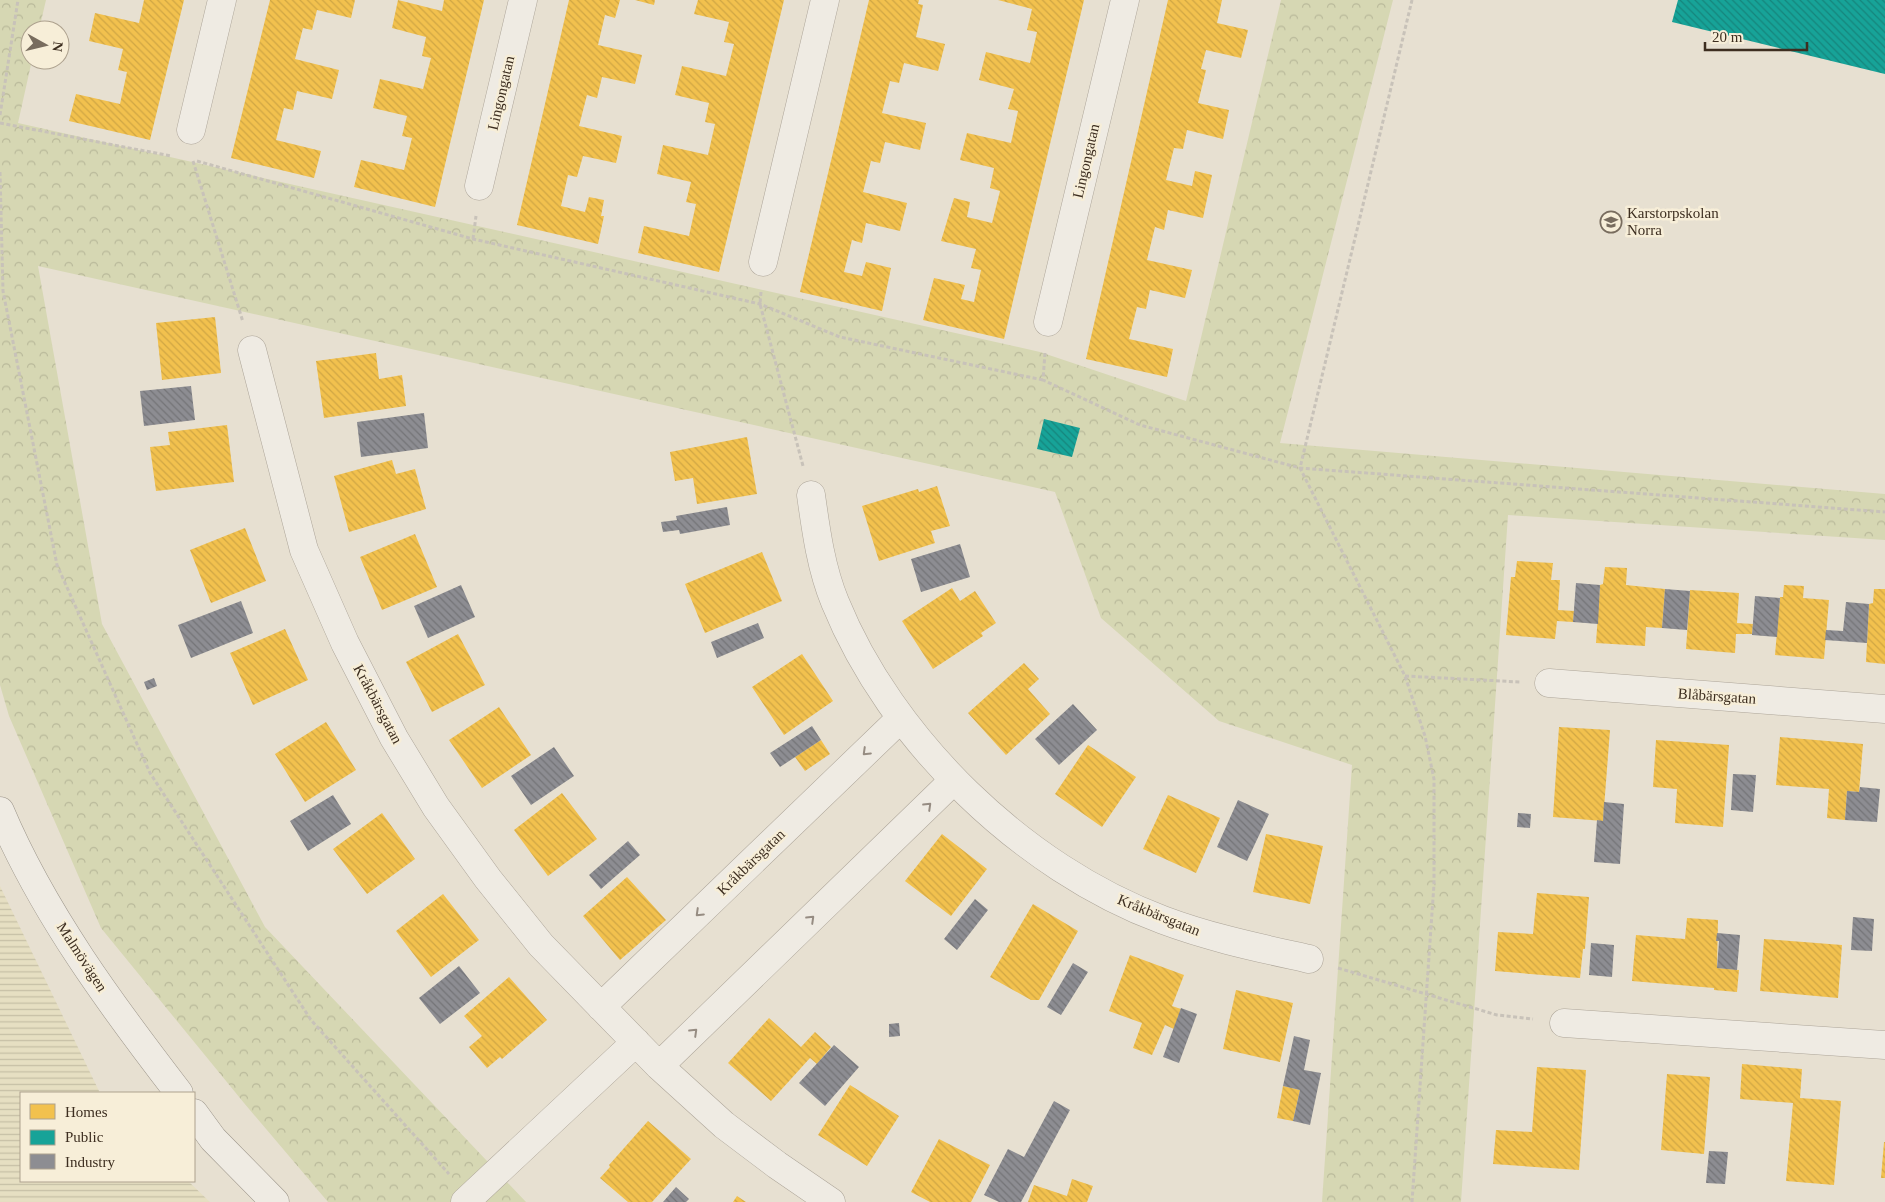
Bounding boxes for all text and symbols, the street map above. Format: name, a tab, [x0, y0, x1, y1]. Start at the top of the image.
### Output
north arrow	[20, 20, 70, 70]
scale bar	[1705, 20, 1808, 52]
text: 20 m	[1712, 29, 1743, 45]
text: N	[49, 41, 66, 53]
street label: Lingongatan	[485, 54, 517, 132]
street label: Lingongatan	[1070, 122, 1102, 200]
place label: Karstorpskolan Norra	[1627, 205, 1719, 238]
school or university icon: Karstorpskolan Norra	[1599, 210, 1623, 234]
street label: Kråkbärsgatan	[350, 662, 406, 747]
street label: Blåbärsgatan	[1677, 685, 1757, 707]
one-way arrow	[863, 746, 872, 755]
one-way arrow	[922, 803, 931, 812]
street label: Kråkbärsgatan	[714, 826, 788, 898]
street label: Kråkbärsgatan	[1115, 891, 1203, 939]
one-way arrow	[695, 907, 704, 916]
one-way arrow	[805, 916, 814, 925]
street label: Malmövägen	[54, 919, 111, 995]
one-way arrow	[689, 1029, 698, 1038]
legend	[20, 1092, 195, 1182]
text: Homes	[65, 1104, 108, 1120]
text: Public	[65, 1129, 104, 1145]
text: Industry	[65, 1154, 115, 1170]

